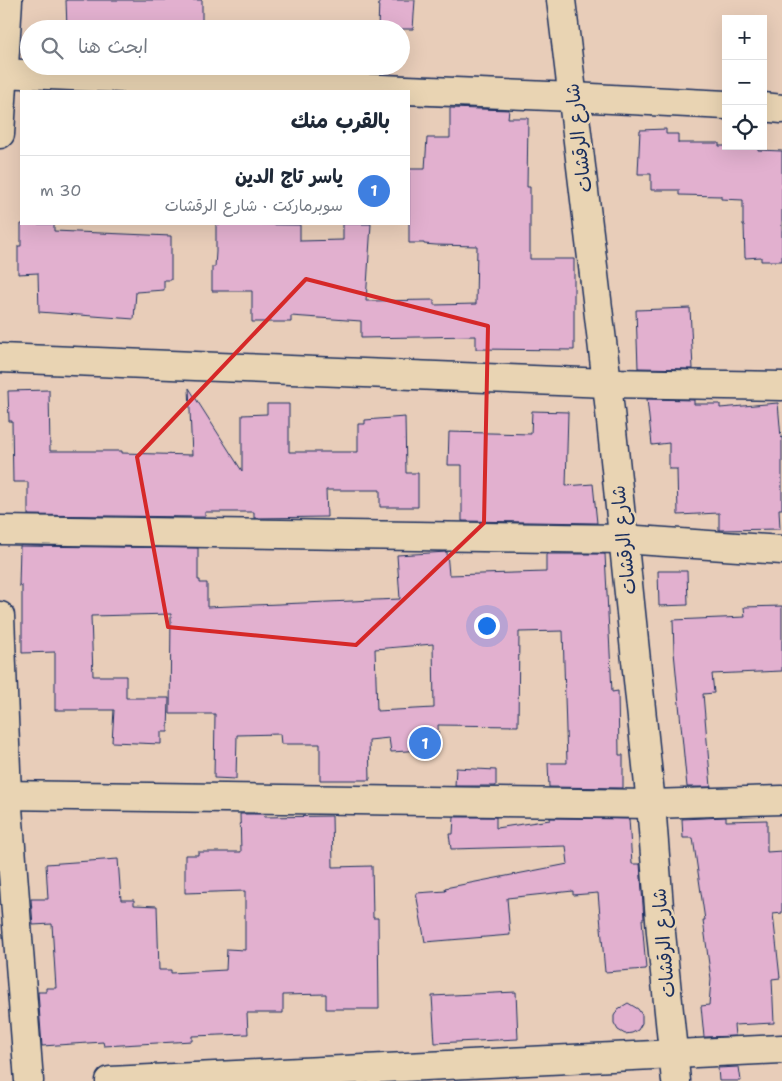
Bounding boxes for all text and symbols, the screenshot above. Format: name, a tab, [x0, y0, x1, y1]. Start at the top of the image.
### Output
map controls	[722, 15, 767, 150]
button: +	[722, 15, 767, 60]
search box	[20, 20, 410, 75]
icon: search	[38, 34, 66, 62]
text: ابحث هنا	[78, 34, 148, 59]
button: −	[722, 60, 767, 105]
street label: شارع الرقشات	[559, 82, 599, 194]
button: locate	[722, 105, 767, 150]
text: بالقرب منك	[291, 107, 390, 135]
text: ياسر تاج الدين	[235, 164, 343, 189]
text: 30 m	[40, 180, 81, 201]
text: 1	[370, 180, 378, 201]
text: سوبرماركت · شارع الرقشات	[165, 195, 343, 216]
street label: شارع الرقشات	[605, 484, 643, 596]
your location	[474, 613, 500, 639]
pin: 1	[409, 724, 441, 762]
street label: شارع الرقشات	[646, 887, 682, 999]

